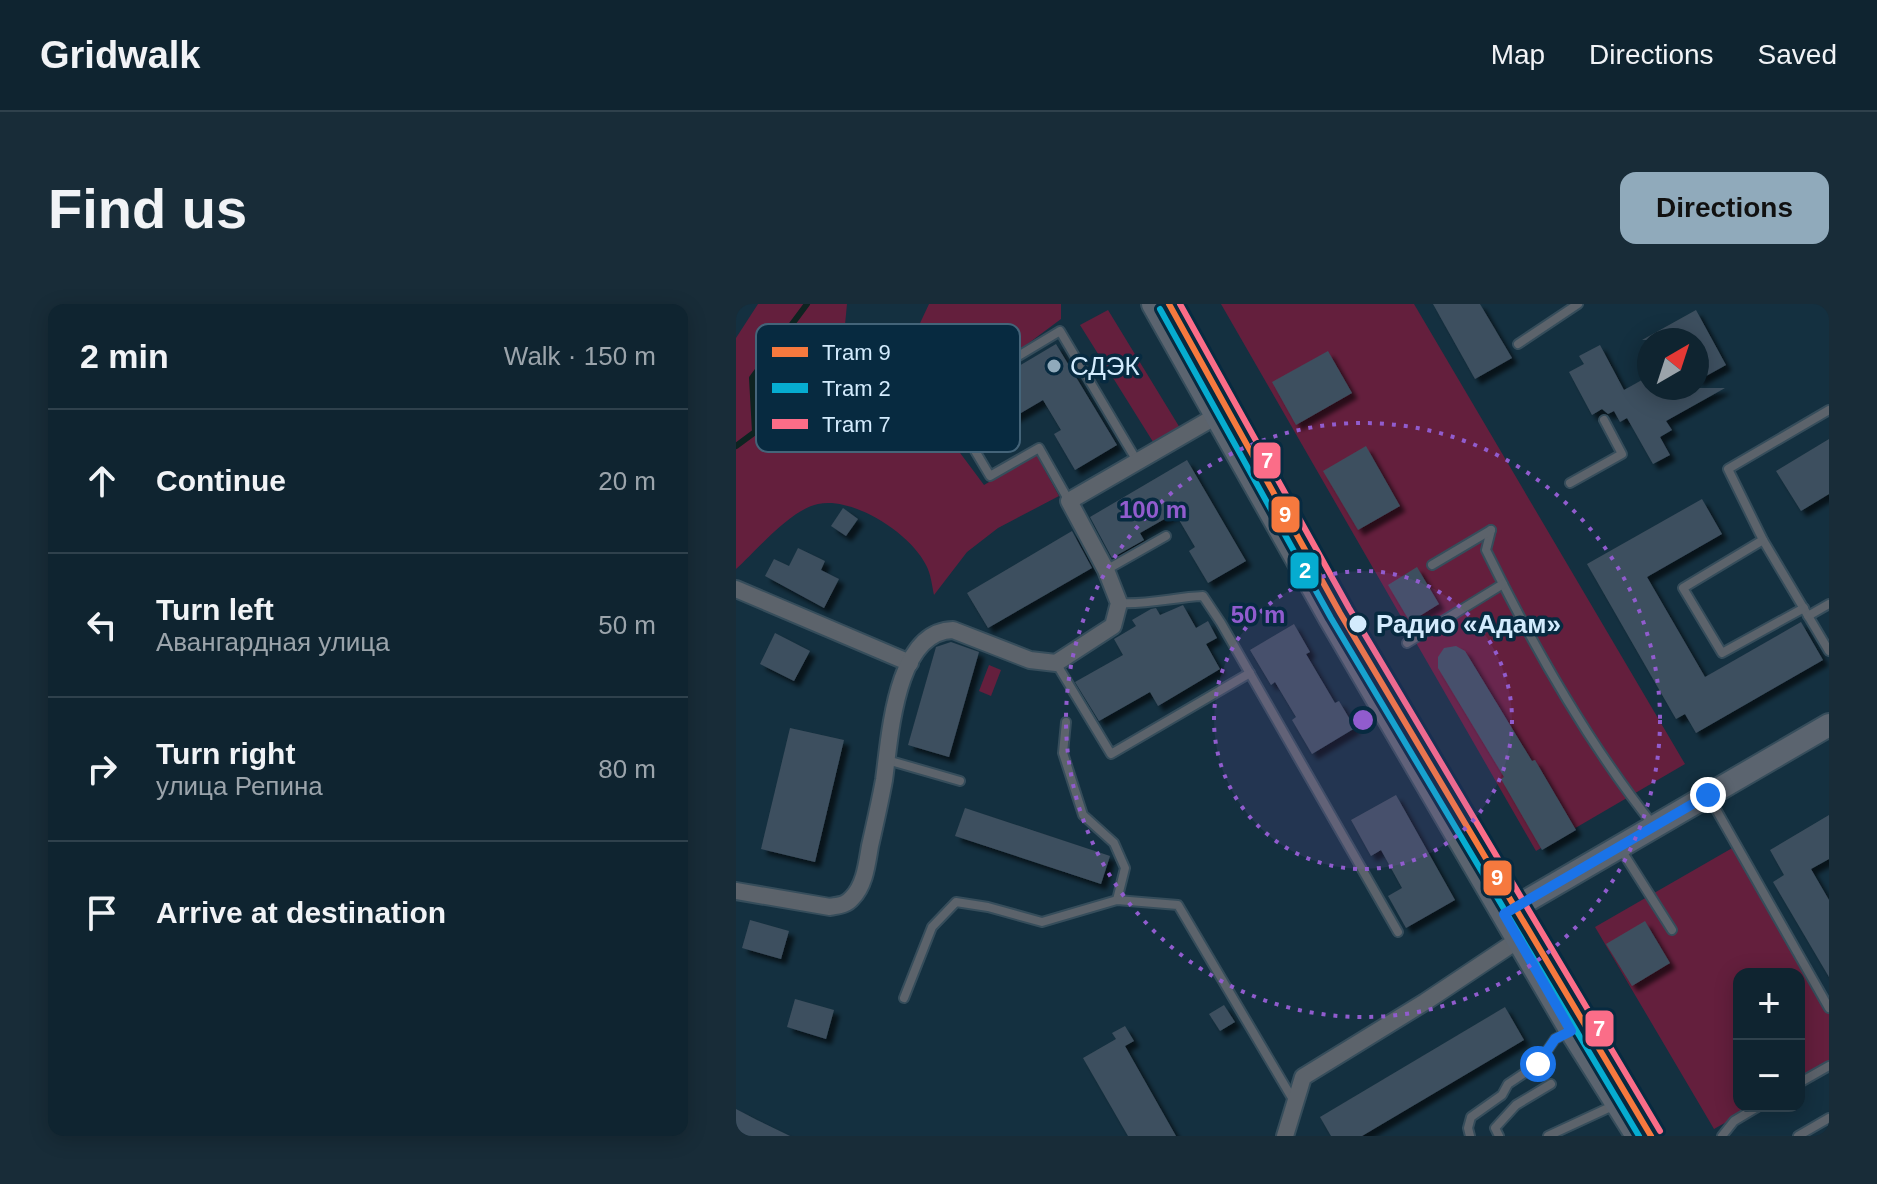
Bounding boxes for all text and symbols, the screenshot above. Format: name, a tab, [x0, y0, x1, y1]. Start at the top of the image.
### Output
text: Gridwalk	[40, 34, 201, 76]
text: Map	[1491, 39, 1545, 70]
text: Directions	[1589, 39, 1714, 70]
text: Saved	[1758, 39, 1837, 70]
button: Directions	[1620, 172, 1829, 244]
text: Find us	[48, 177, 247, 240]
legend	[756, 324, 1020, 452]
north arrow	[1637, 328, 1709, 400]
text: 2 min	[80, 337, 169, 375]
text: Tram 9	[822, 340, 891, 365]
text: Walk · 150 m	[504, 341, 656, 371]
place label: СДЭК	[1070, 351, 1140, 381]
marker: СДЭК	[1045, 357, 1063, 375]
text: Tram 2	[822, 376, 891, 401]
text: Tram 7	[822, 412, 891, 437]
line badge: 7	[1252, 441, 1282, 480]
text: 7	[1261, 448, 1273, 473]
icon: ahead	[80, 459, 124, 503]
text: Continue	[156, 464, 286, 497]
text: 20 m	[598, 466, 656, 496]
line badge: 9	[1270, 495, 1301, 534]
text: 100 m	[1119, 496, 1187, 523]
text: 9	[1279, 502, 1291, 527]
line badge: 2	[1289, 551, 1320, 590]
text: 2	[1299, 558, 1311, 583]
text: Turn left	[156, 593, 274, 626]
text: 50 m	[1231, 601, 1285, 628]
icon: left	[80, 603, 124, 647]
place label: Радио «Адам»	[1376, 609, 1561, 639]
text: 50 m	[598, 610, 656, 640]
marker: Радио «Адам»	[1347, 613, 1369, 635]
text: Авангардная улица	[156, 627, 390, 657]
centre of rings	[1349, 706, 1377, 734]
text: Turn right	[156, 737, 295, 770]
icon: right	[80, 747, 124, 791]
text: 80 m	[598, 754, 656, 784]
text: улица Репина	[156, 771, 323, 801]
route end	[1690, 777, 1726, 813]
line badge: 9	[1482, 859, 1513, 897]
text: 9	[1491, 865, 1503, 890]
icon: arrive	[80, 891, 124, 935]
text: Arrive at destination	[156, 896, 446, 929]
map controls	[1733, 968, 1805, 1112]
button: +	[1733, 968, 1805, 1040]
line badge: 7	[1584, 1009, 1615, 1048]
text: 7	[1593, 1016, 1605, 1041]
button: −	[1733, 1040, 1805, 1112]
route start	[1520, 1046, 1556, 1082]

